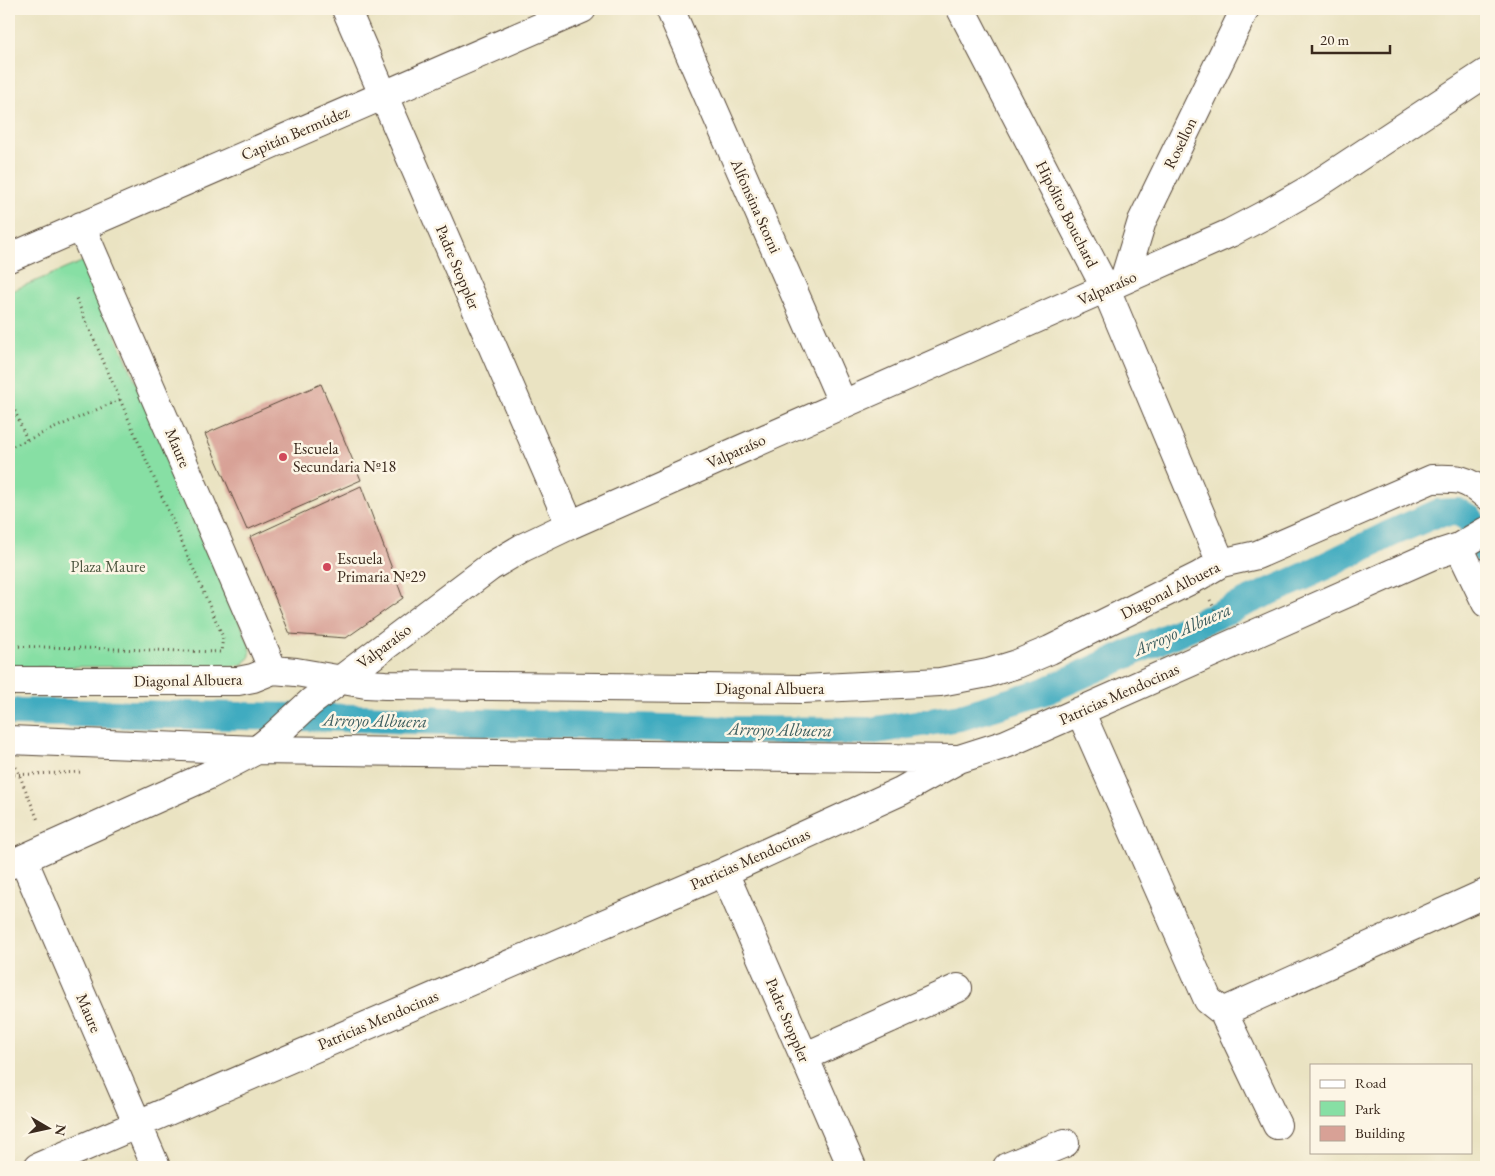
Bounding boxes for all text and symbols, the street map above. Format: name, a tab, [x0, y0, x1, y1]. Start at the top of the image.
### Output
scale bar	[1312, 22, 1390, 54]
text: 20 m	[1320, 30, 1349, 49]
street label: Capitán Bermúdez	[238, 101, 352, 165]
street label: Rosellon	[1159, 113, 1202, 172]
street label: Alfonsina Storni	[725, 155, 786, 257]
street label: Hipólito Bouchard	[1031, 157, 1103, 272]
street label: Padre Stoppler	[431, 222, 485, 313]
street label: Valparaíso	[1074, 266, 1140, 310]
street label: Maure	[160, 425, 196, 471]
street label: Valparaíso	[703, 429, 769, 473]
place label: Escuela Secundaria Nº18	[293, 438, 397, 477]
marker: Escuela Secundaria Nº18	[277, 451, 289, 463]
place label: Escuela Primaria Nº29	[337, 548, 426, 587]
park label: Plaza Maure	[71, 556, 145, 577]
street label: Diagonal Albuera	[1117, 556, 1224, 624]
marker: Escuela Primaria Nº29	[321, 561, 333, 573]
water label: Arroyo Albuera	[1128, 597, 1235, 662]
street label: Valparaíso	[353, 619, 415, 673]
street label: Patricias Mendocinas	[1056, 658, 1182, 730]
street label: Diagonal Albuera	[133, 669, 243, 691]
street label: Diagonal Albuera	[716, 678, 825, 699]
water label: Arroyo Albuera	[321, 708, 427, 733]
water label: Arroyo Albuera	[726, 717, 832, 742]
street label: Patricias Mendocinas	[687, 823, 813, 895]
street label: Padre Stoppler	[761, 975, 815, 1066]
street label: Patricias Mendocinas	[314, 985, 442, 1055]
street label: Maure	[71, 990, 107, 1036]
legend	[1310, 1064, 1472, 1154]
text: Road	[1355, 1073, 1387, 1092]
text: Park	[1355, 1099, 1382, 1118]
north arrow	[22, 1104, 72, 1154]
text: N	[51, 1123, 71, 1138]
text: Building	[1355, 1123, 1405, 1142]

